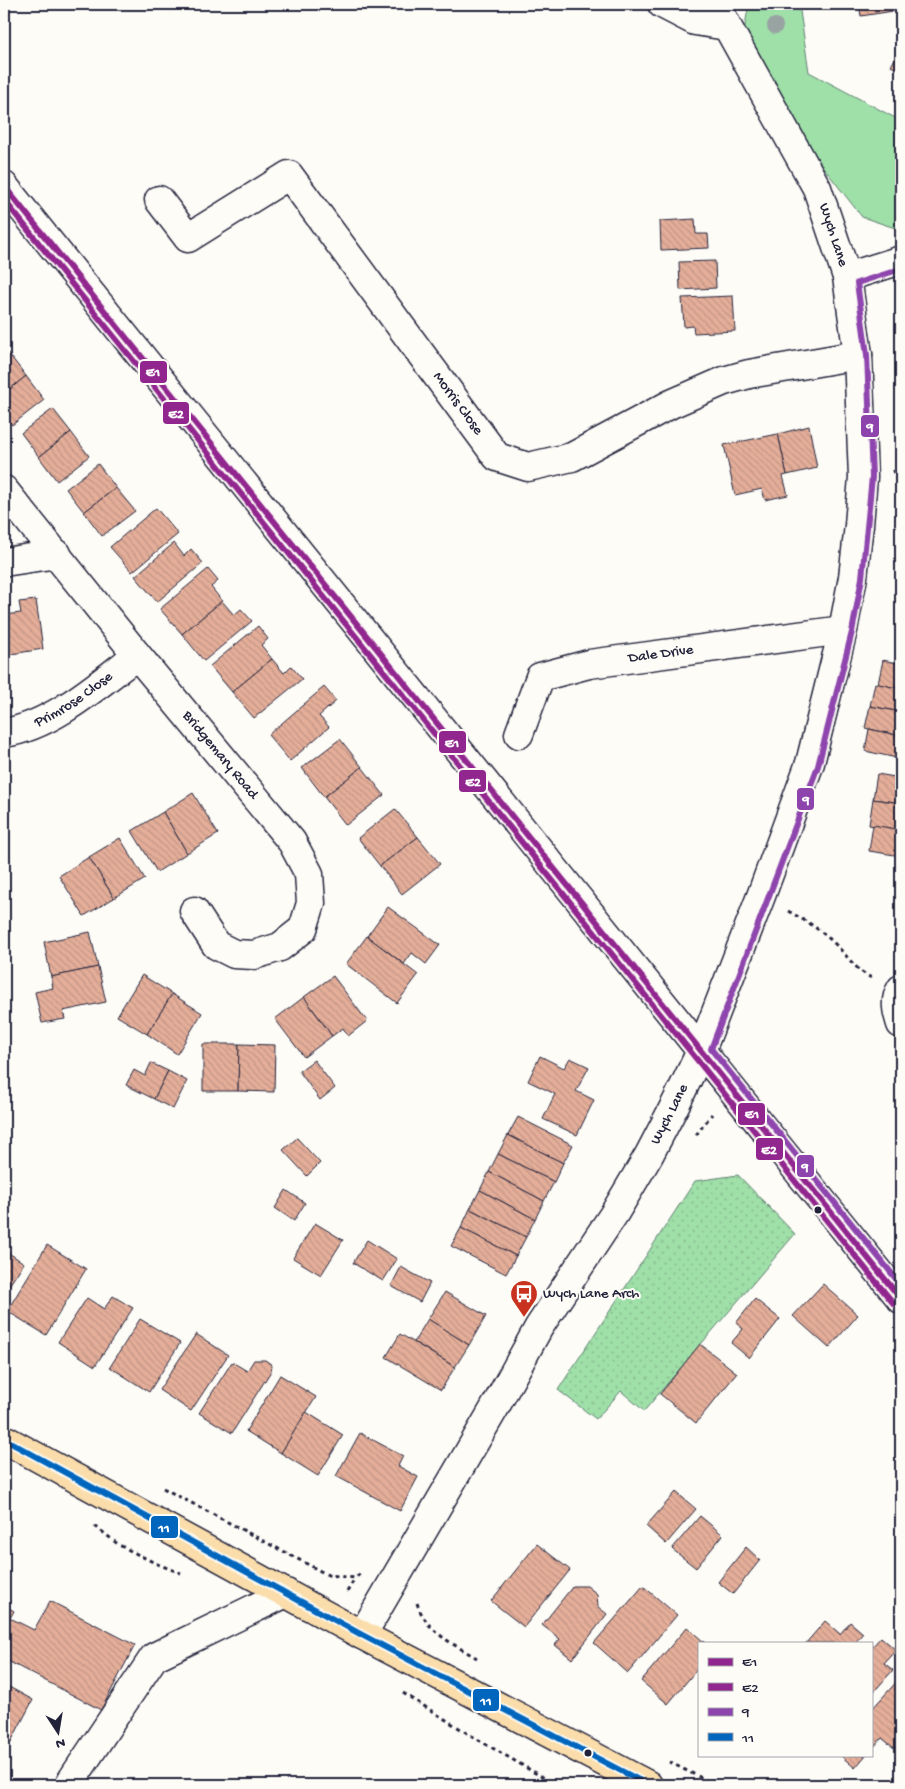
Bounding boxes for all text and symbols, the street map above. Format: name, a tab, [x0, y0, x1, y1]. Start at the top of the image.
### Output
street label: Wych Lane	[814, 201, 852, 269]
line badge: E1	[139, 360, 168, 384]
text: E1	[146, 365, 161, 382]
street label: Morris Close	[429, 369, 487, 439]
line badge: E2	[162, 401, 190, 425]
text: E2	[168, 407, 184, 424]
line badge: 9	[860, 414, 880, 438]
text: 9	[865, 420, 874, 437]
street label: Dale Drive	[626, 641, 695, 668]
street label: Primrose Close	[31, 668, 117, 732]
street label: Bridgemary Road	[178, 707, 263, 804]
line badge: E1	[438, 730, 467, 754]
text: E1	[445, 736, 460, 753]
line badge: E2	[458, 769, 487, 793]
text: E2	[465, 775, 481, 792]
line badge: 9	[796, 787, 815, 811]
text: 9	[801, 793, 810, 810]
street label: Wych Lane	[647, 1081, 693, 1148]
line badge: E1	[737, 1102, 766, 1126]
text: E1	[745, 1107, 760, 1124]
line badge: E2	[755, 1137, 784, 1161]
text: E2	[761, 1143, 777, 1160]
line badge: 9	[796, 1154, 815, 1178]
text: 9	[800, 1160, 809, 1177]
unlabelled marker	[813, 1205, 823, 1215]
bus stop icon: Wych Lane Arch	[509, 1279, 539, 1318]
place label: Wych Lane Arch	[543, 1285, 639, 1303]
line badge: 11	[150, 1515, 179, 1539]
text: 11	[157, 1521, 170, 1538]
legend	[698, 1642, 872, 1756]
text: E1	[742, 1654, 757, 1672]
text: E2	[742, 1680, 759, 1698]
line badge: 11	[472, 1688, 500, 1712]
text: 11	[479, 1694, 492, 1711]
text: 9	[741, 1704, 750, 1722]
north arrow	[32, 1706, 82, 1756]
text: 11	[741, 1730, 754, 1748]
text: N	[54, 1733, 66, 1752]
unlabelled marker	[583, 1748, 593, 1758]

